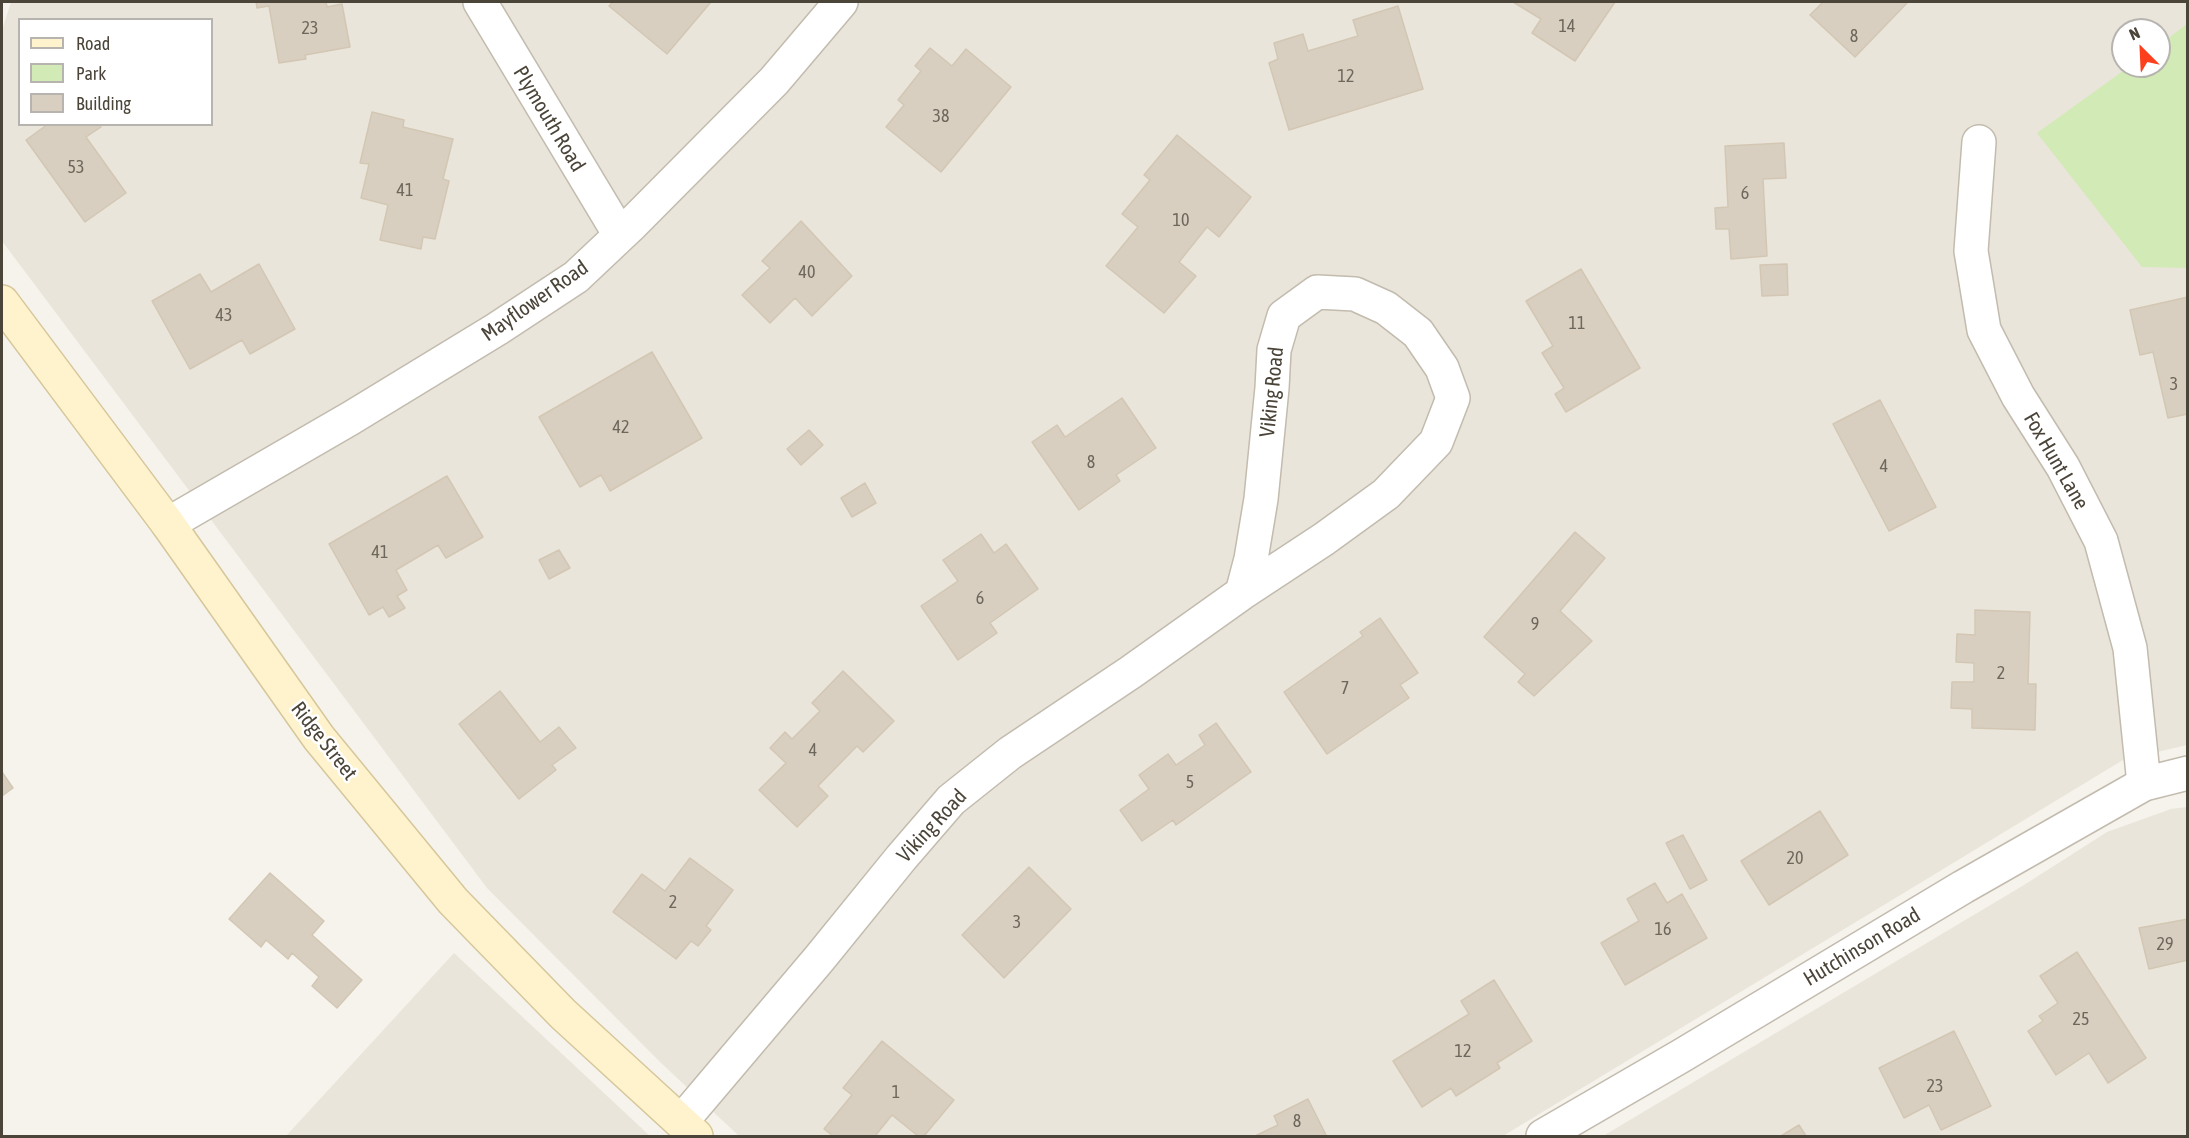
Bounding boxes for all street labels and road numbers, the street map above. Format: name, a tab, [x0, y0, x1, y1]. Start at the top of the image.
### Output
street label: Plymouth Road	[508, 62, 590, 176]
street label: Mayflower Road	[477, 255, 593, 347]
street label: Viking Road	[1255, 346, 1289, 438]
street label: Fox Hunt Lane	[2018, 408, 2094, 514]
street label: Ridge Street	[286, 697, 362, 785]
street label: Viking Road	[892, 784, 972, 868]
street label: Hutchinson Road	[1799, 902, 1925, 992]

